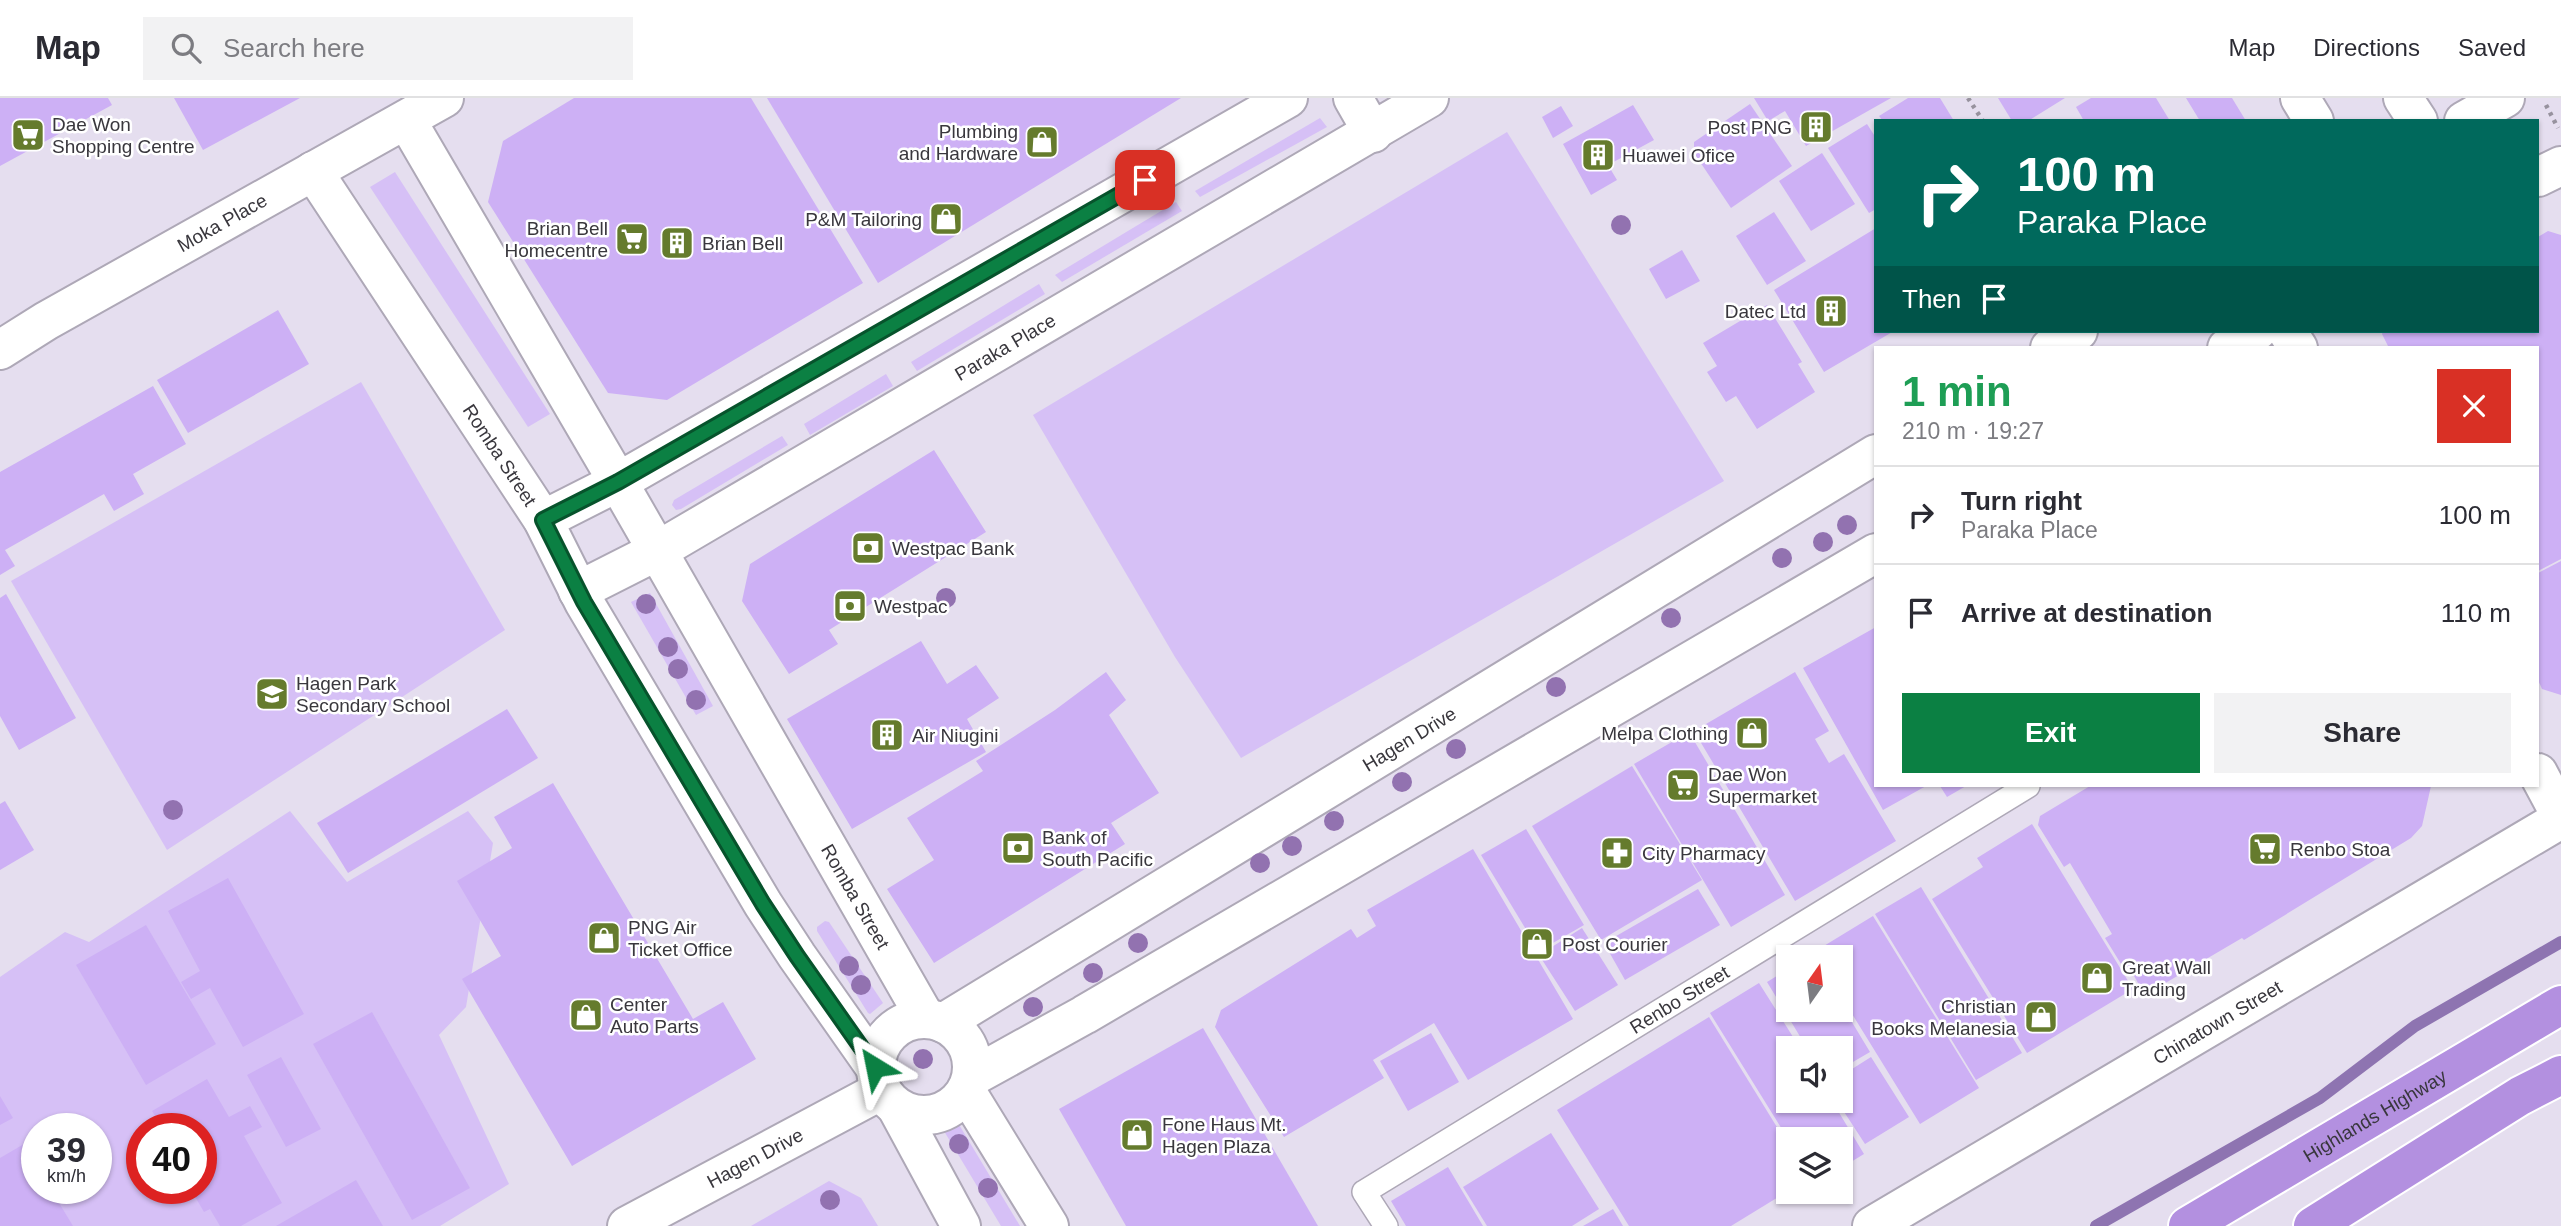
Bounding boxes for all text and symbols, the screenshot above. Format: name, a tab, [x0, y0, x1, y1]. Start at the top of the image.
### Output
search box	[143, 17, 633, 80]
text: Map	[35, 29, 101, 66]
icon: search	[167, 29, 205, 67]
text: Search here	[223, 33, 365, 63]
text: Map	[2229, 34, 2275, 61]
text: Directions	[2313, 34, 2420, 61]
text: Saved	[2458, 34, 2526, 61]
building icon: Post PNG	[1797, 108, 1835, 146]
place label: Dae Won Shopping Centre	[52, 114, 195, 157]
supermarket icon: Dae Won Shopping Centre	[9, 116, 47, 154]
place label: Post PNG	[1708, 117, 1792, 138]
place label: Plumbing and Hardware	[899, 121, 1018, 164]
shop icon: Plumbing and Hardware	[1023, 123, 1061, 161]
building icon: Huawei Ofice	[1579, 136, 1617, 174]
place label: Huawei Ofice	[1622, 145, 1735, 166]
icon: right	[1902, 147, 1993, 238]
text: 100 m	[2017, 147, 2156, 201]
pin	[1115, 150, 1175, 210]
icon: arrive	[1126, 161, 1164, 199]
street label: Moka Place	[173, 189, 270, 256]
shop icon: P&M Tailoring	[927, 200, 965, 238]
text: Paraka Place	[2017, 204, 2207, 240]
place label: P&M Tailoring	[805, 209, 922, 230]
place label: Brian Bell Homecentre	[505, 218, 608, 261]
supermarket icon: Brian Bell Homecentre	[613, 220, 651, 258]
building icon: Brian Bell	[658, 224, 696, 262]
place label: Brian Bell	[702, 233, 783, 254]
icon: arrive	[1975, 280, 2013, 318]
text: Then	[1902, 284, 1961, 314]
building icon: Datec Ltd	[1812, 292, 1850, 330]
place label: Datec Ltd	[1725, 301, 1806, 322]
street label: Paraka Place	[951, 309, 1059, 384]
text: 1 min	[1902, 368, 2012, 415]
button: close	[2437, 369, 2511, 443]
street label: Romba Street	[459, 400, 542, 510]
text: 210 m · 19:27	[1902, 418, 2044, 444]
text: Turn right	[1961, 486, 2082, 516]
icon: right	[1902, 496, 1940, 534]
text: 100 m	[2439, 500, 2511, 530]
text: Paraka Place	[1961, 517, 2098, 543]
bank icon: Westpac Bank	[849, 529, 887, 567]
place label: Westpac Bank	[892, 538, 1015, 559]
bank icon: Westpac	[831, 587, 869, 625]
icon: arrive	[1902, 594, 1940, 632]
place label: Westpac	[874, 596, 948, 617]
text: Arrive at destination	[1961, 598, 2212, 628]
text: 110 m	[2441, 598, 2511, 628]
place label: Hagen Park Secondary School	[296, 673, 450, 716]
school or university icon: Hagen Park Secondary School	[253, 675, 291, 713]
button: Exit	[1902, 693, 2200, 773]
button: Share	[2214, 693, 2511, 773]
street label: Hagen Drive	[1359, 702, 1460, 775]
shop icon: Melpa Clothing	[1733, 714, 1771, 752]
building icon: Air Niugini	[868, 716, 906, 754]
place label: Melpa Clothing	[1601, 723, 1728, 744]
place label: Air Niugini	[912, 725, 999, 746]
place label: Dae Won Supermarket	[1708, 764, 1817, 807]
supermarket icon: Dae Won Supermarket	[1664, 766, 1702, 804]
place label: Bank of South Pacific	[1042, 827, 1153, 870]
bank icon: Bank of South Pacific	[999, 829, 1037, 867]
supermarket icon: Renbo Stoa	[2246, 830, 2284, 868]
pharmacy icon: City Pharmacy	[1598, 834, 1636, 872]
place label: Renbo Stoa	[2290, 839, 2391, 860]
street label: Romba Street	[817, 840, 894, 953]
place label: City Pharmacy	[1642, 843, 1766, 864]
place label: PNG Air Ticket Office	[628, 917, 733, 960]
shop icon: PNG Air Ticket Office	[585, 919, 623, 957]
shop icon: Post Courier	[1518, 925, 1556, 963]
place label: Post Courier	[1562, 934, 1668, 955]
north arrow	[1776, 945, 1853, 1022]
map controls	[1776, 945, 1853, 1204]
place label: Great Wall Trading	[2122, 957, 2211, 1000]
shop icon: Great Wall Trading	[2078, 959, 2116, 997]
street label: Renbo Street	[1626, 961, 1733, 1037]
street label: Chinatown Street	[2149, 976, 2286, 1068]
place label: Center Auto Parts	[610, 994, 699, 1037]
shop icon: Center Auto Parts	[567, 996, 605, 1034]
place label: Christian Books Melanesia	[1871, 996, 2016, 1039]
shop icon: Christian Books Melanesia	[2022, 998, 2060, 1036]
position arrow	[838, 1030, 912, 1104]
button: sound	[1776, 1036, 1853, 1113]
street label: Highlands Highway	[2299, 1065, 2451, 1166]
speed limit sign: 40	[126, 1113, 217, 1204]
place label: Fone Haus Mt. Hagen Plaza	[1162, 1114, 1287, 1157]
shop icon: Fone Haus Mt. Hagen Plaza	[1118, 1116, 1156, 1154]
street label: Hagen Drive	[703, 1124, 807, 1192]
button: layers	[1776, 1127, 1853, 1204]
text: 39	[47, 1130, 86, 1169]
text: km/h	[47, 1166, 86, 1186]

